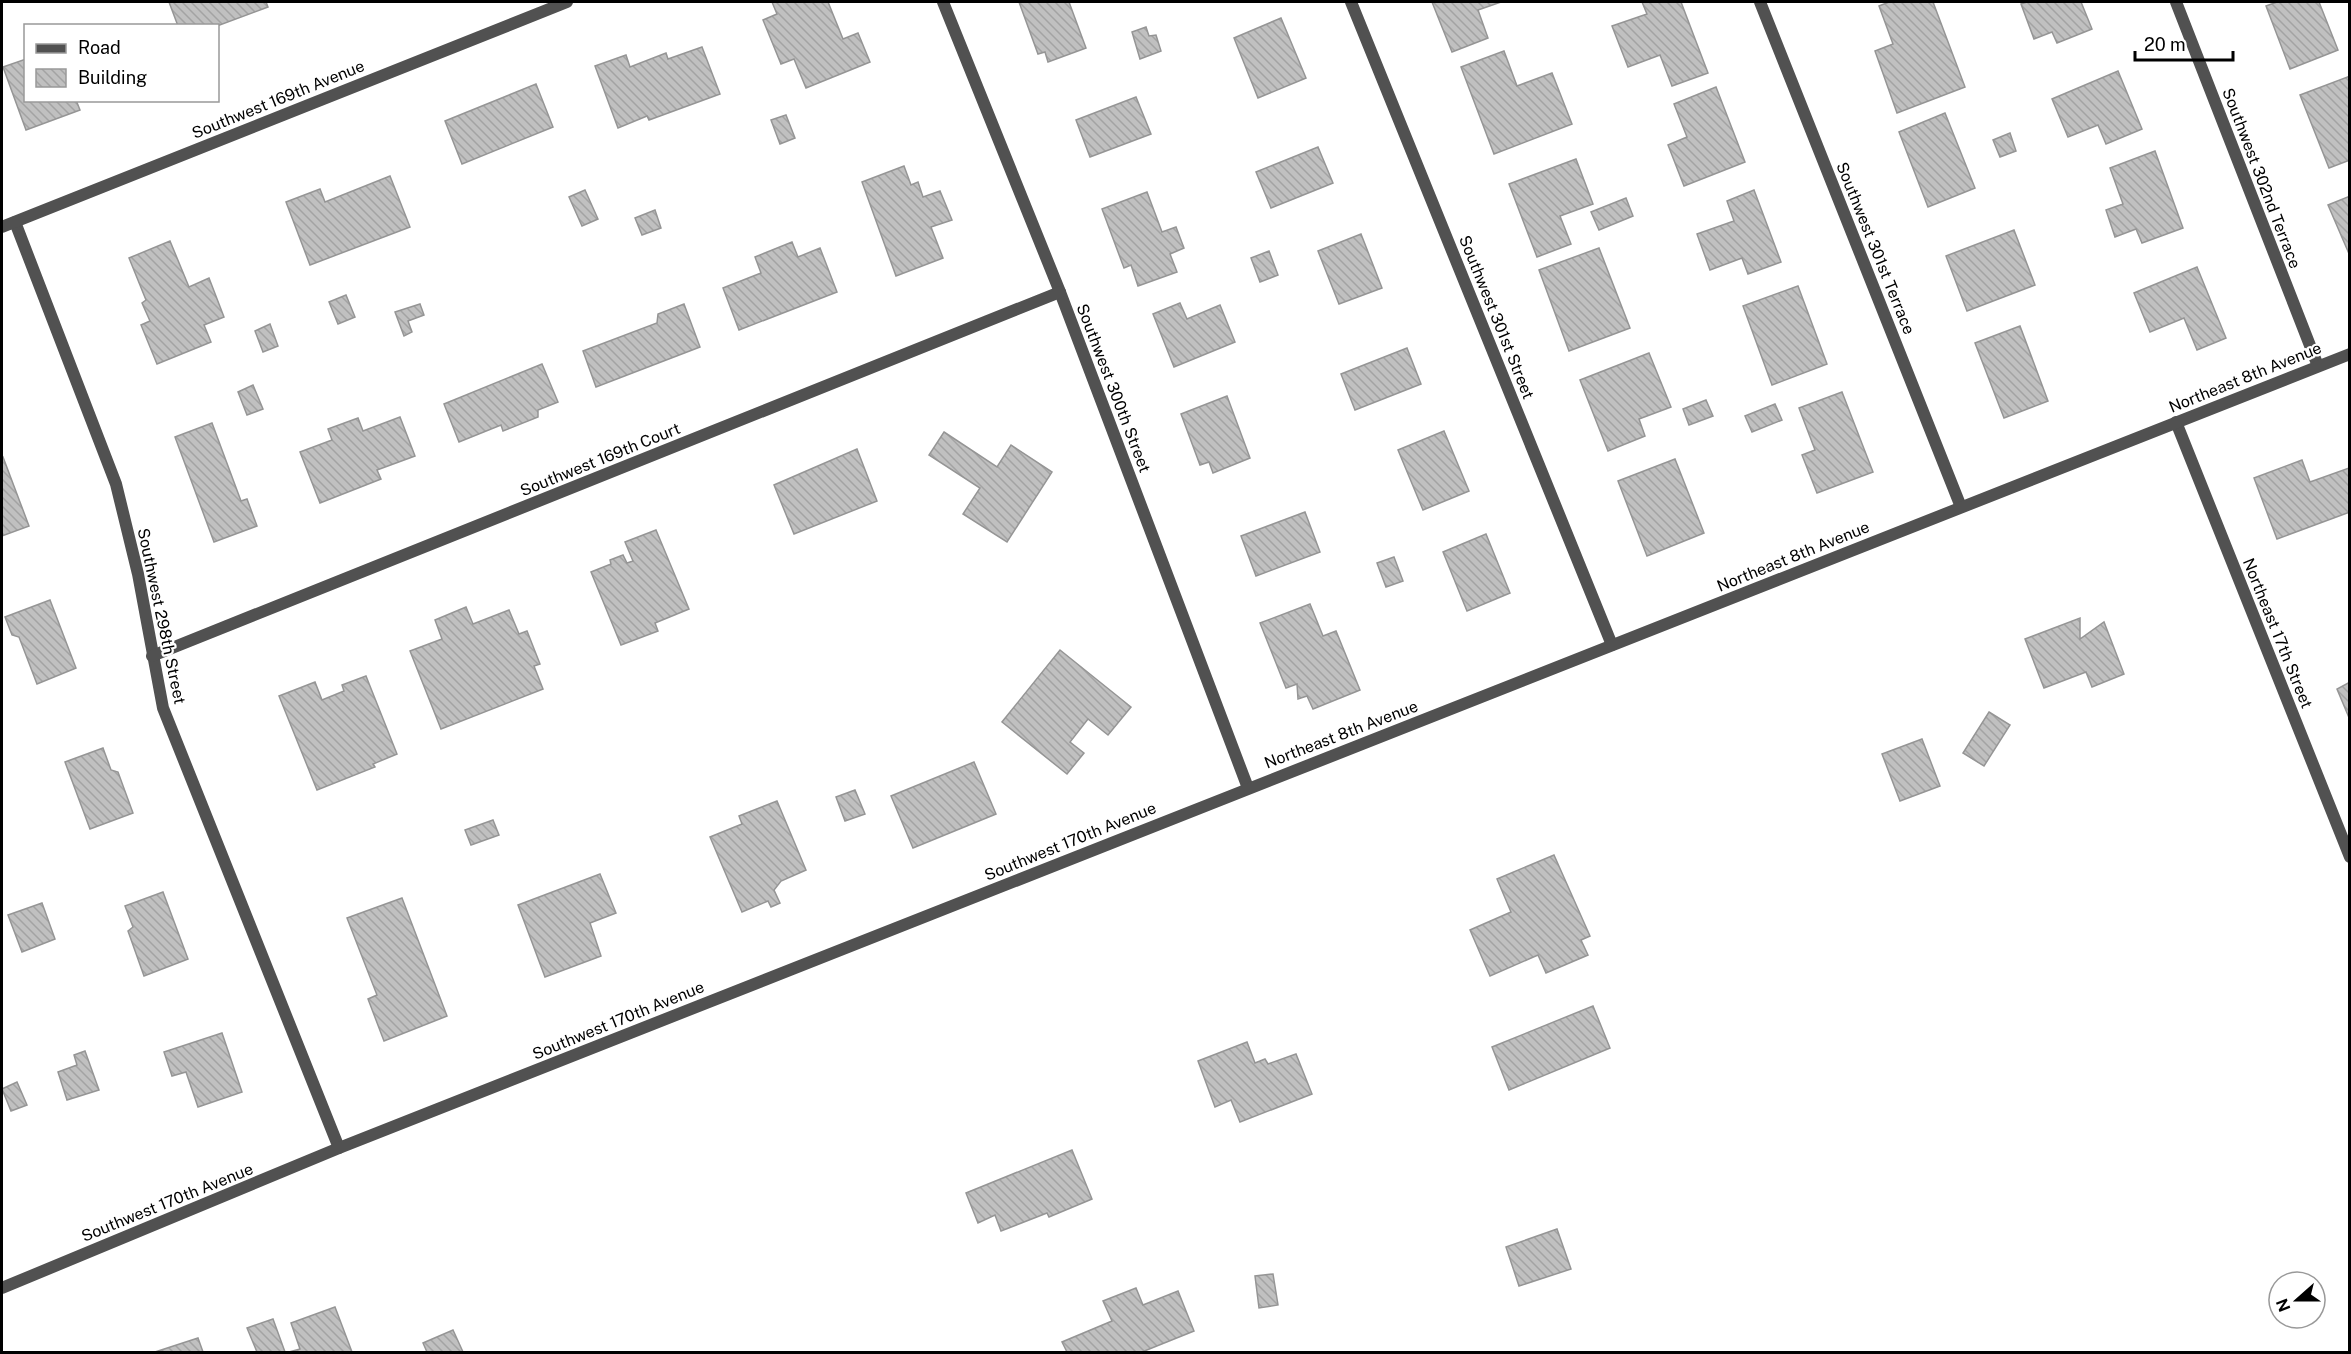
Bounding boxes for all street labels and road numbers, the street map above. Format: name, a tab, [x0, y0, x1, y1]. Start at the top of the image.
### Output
street label: Southwest 169th Avenue	[189, 56, 367, 143]
street label: Southwest 302nd Terrace	[2218, 85, 2305, 271]
street label: Southwest 301st Terrace	[1832, 159, 1919, 337]
street label: Southwest 301st Street	[1455, 233, 1538, 402]
street label: Southwest 300th Street	[1073, 301, 1154, 475]
street label: Northeast 8th Avenue	[2166, 338, 2324, 417]
street label: Southwest 169th Court	[517, 419, 683, 500]
street label: Northeast 8th Avenue	[1714, 517, 1872, 596]
street label: Southwest 298th Street	[134, 526, 189, 706]
street label: Northeast 17th Street	[2239, 555, 2316, 711]
street label: Northeast 8th Avenue	[1262, 696, 1421, 773]
street label: Southwest 170th Avenue	[982, 798, 1159, 885]
street label: Southwest 170th Avenue	[530, 977, 707, 1064]
street label: Southwest 170th Avenue	[79, 1159, 256, 1246]

